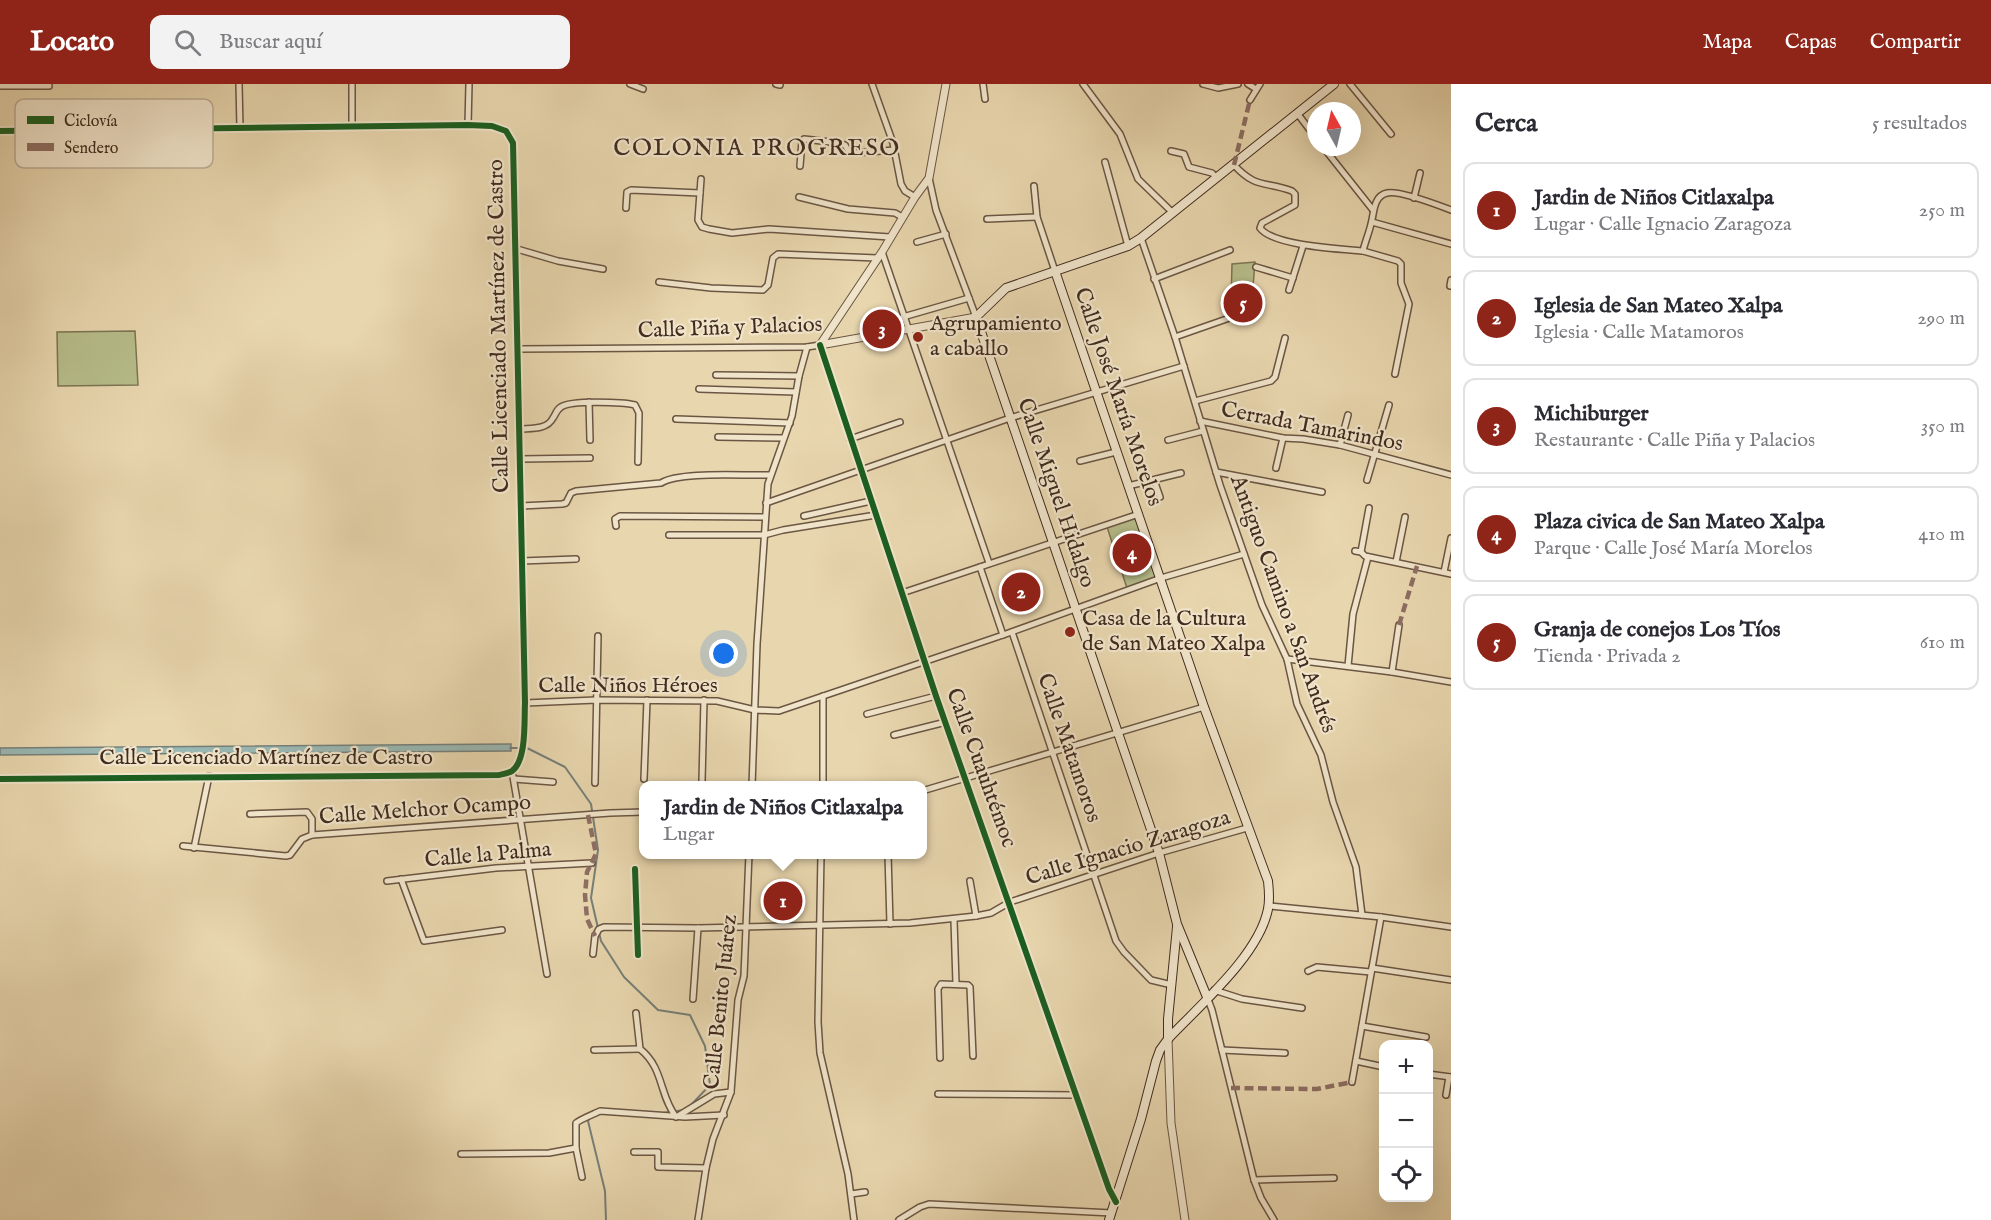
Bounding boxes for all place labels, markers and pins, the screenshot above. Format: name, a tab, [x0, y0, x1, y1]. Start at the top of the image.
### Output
pin: 5	[1224, 280, 1262, 326]
pin: 3	[862, 306, 902, 352]
place label: Agrupamiento a caballo	[929, 310, 1062, 363]
marker: Agrupamiento a caballo	[911, 330, 925, 344]
pin: 4	[1112, 530, 1152, 576]
pin: 2	[1002, 570, 1040, 614]
place label: Casa de la Cultura de San Mateo Xalpa	[1082, 605, 1266, 658]
marker: Casa de la Cultura de San Mateo Xalpa	[1063, 625, 1077, 639]
pin: 1	[764, 878, 802, 924]

